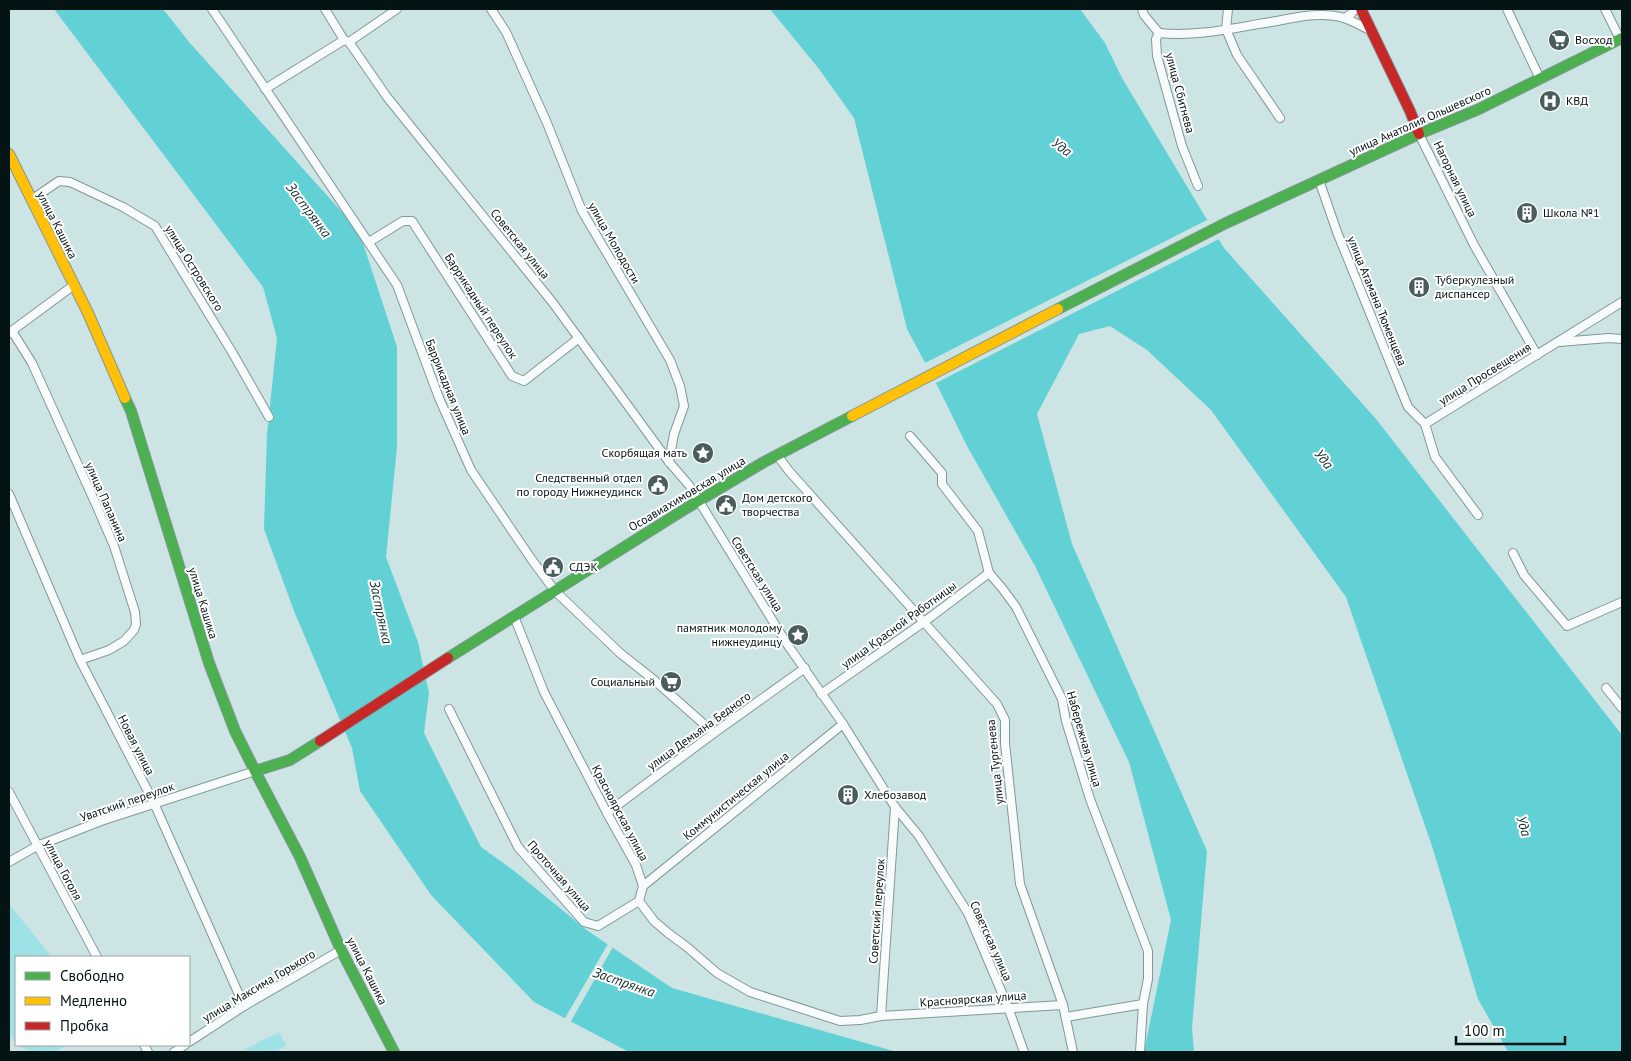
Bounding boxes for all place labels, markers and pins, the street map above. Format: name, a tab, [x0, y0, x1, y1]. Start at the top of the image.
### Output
supermarket icon: Восход	[1547, 28, 1571, 52]
place label: Восход	[1575, 32, 1613, 47]
hospital icon: КВД	[1538, 89, 1562, 113]
place label: КВД	[1566, 93, 1588, 108]
building icon: Школа №1	[1515, 201, 1539, 225]
place label: Школа №1	[1543, 205, 1600, 220]
place label: Туберкулезный диспансер	[1435, 272, 1514, 301]
building icon: Туберкулезный диспансер	[1407, 275, 1431, 299]
place icon: Скорбящая мать	[691, 441, 715, 465]
place label: Скорбящая мать	[602, 445, 687, 460]
place label: Следственный отдел по городу Нижнеудинск	[517, 470, 642, 499]
public building icon: Следственный отдел по городу Нижнеудинск	[646, 473, 670, 497]
place label: Дом детского творчества	[742, 490, 812, 519]
public building icon: Дом детского творчества	[714, 493, 738, 517]
public building icon: СДЭК	[541, 555, 565, 579]
place label: СДЭК	[569, 559, 598, 574]
place label: памятник молодому нижнеудинцу	[677, 620, 782, 649]
place icon: памятник молодому нижнеудинцу	[786, 623, 810, 647]
supermarket icon: Социальный	[659, 670, 683, 694]
place label: Социальный	[590, 674, 655, 689]
building icon: Хлебозавод	[836, 783, 860, 807]
place label: Хлебозавод	[864, 787, 927, 802]

